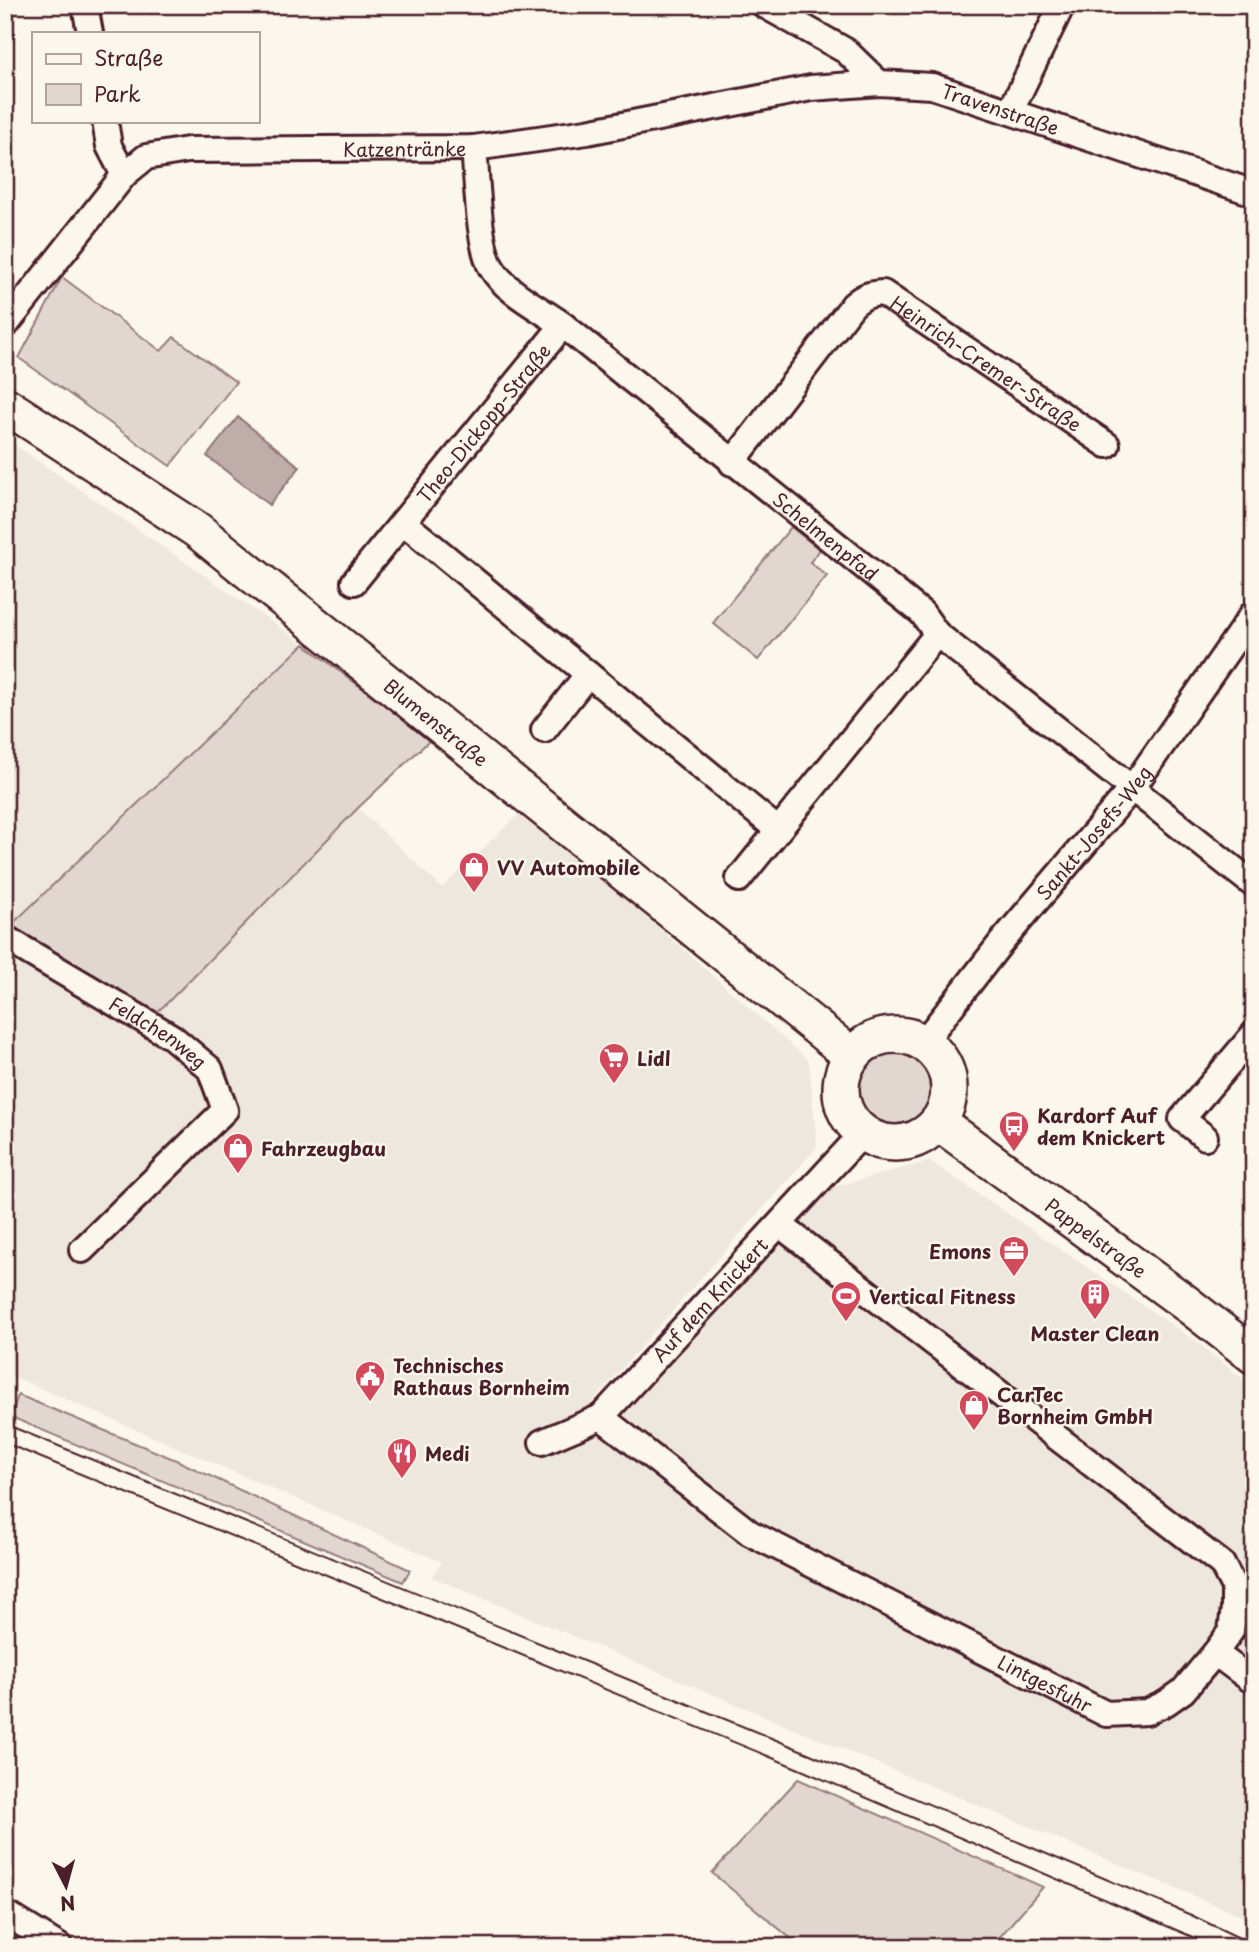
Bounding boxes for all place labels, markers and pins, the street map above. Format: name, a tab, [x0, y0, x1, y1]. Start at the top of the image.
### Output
shop icon: VV Automobile	[457, 850, 491, 894]
place label: VV Automobile	[497, 853, 640, 881]
supermarket icon: Lidl	[597, 1041, 631, 1085]
place label: Lidl	[637, 1044, 671, 1072]
place label: Kardorf Auf dem Knickert	[1037, 1101, 1165, 1151]
bus stop icon: Kardorf Auf dem Knickert	[997, 1109, 1031, 1153]
shop icon: Fahrzeugbau	[221, 1131, 255, 1175]
place label: Fahrzeugbau	[261, 1134, 386, 1162]
office icon: Emons	[997, 1234, 1031, 1278]
place label: Emons	[929, 1237, 991, 1265]
building icon: Master Clean	[1078, 1277, 1112, 1321]
sports icon: Vertical Fitness	[829, 1279, 863, 1323]
place label: Vertical Fitness	[869, 1282, 1015, 1310]
place label: Master Clean	[1031, 1319, 1160, 1347]
place label: Technisches Rathaus Bornheim	[393, 1351, 570, 1401]
public building icon: Technisches Rathaus Bornheim	[353, 1359, 387, 1403]
place label: CarTec Bornheim GmbH	[997, 1380, 1153, 1430]
shop icon: CarTec Bornheim GmbH	[957, 1388, 991, 1432]
restaurant icon: Medi	[385, 1436, 419, 1480]
place label: Medi	[425, 1439, 470, 1467]

